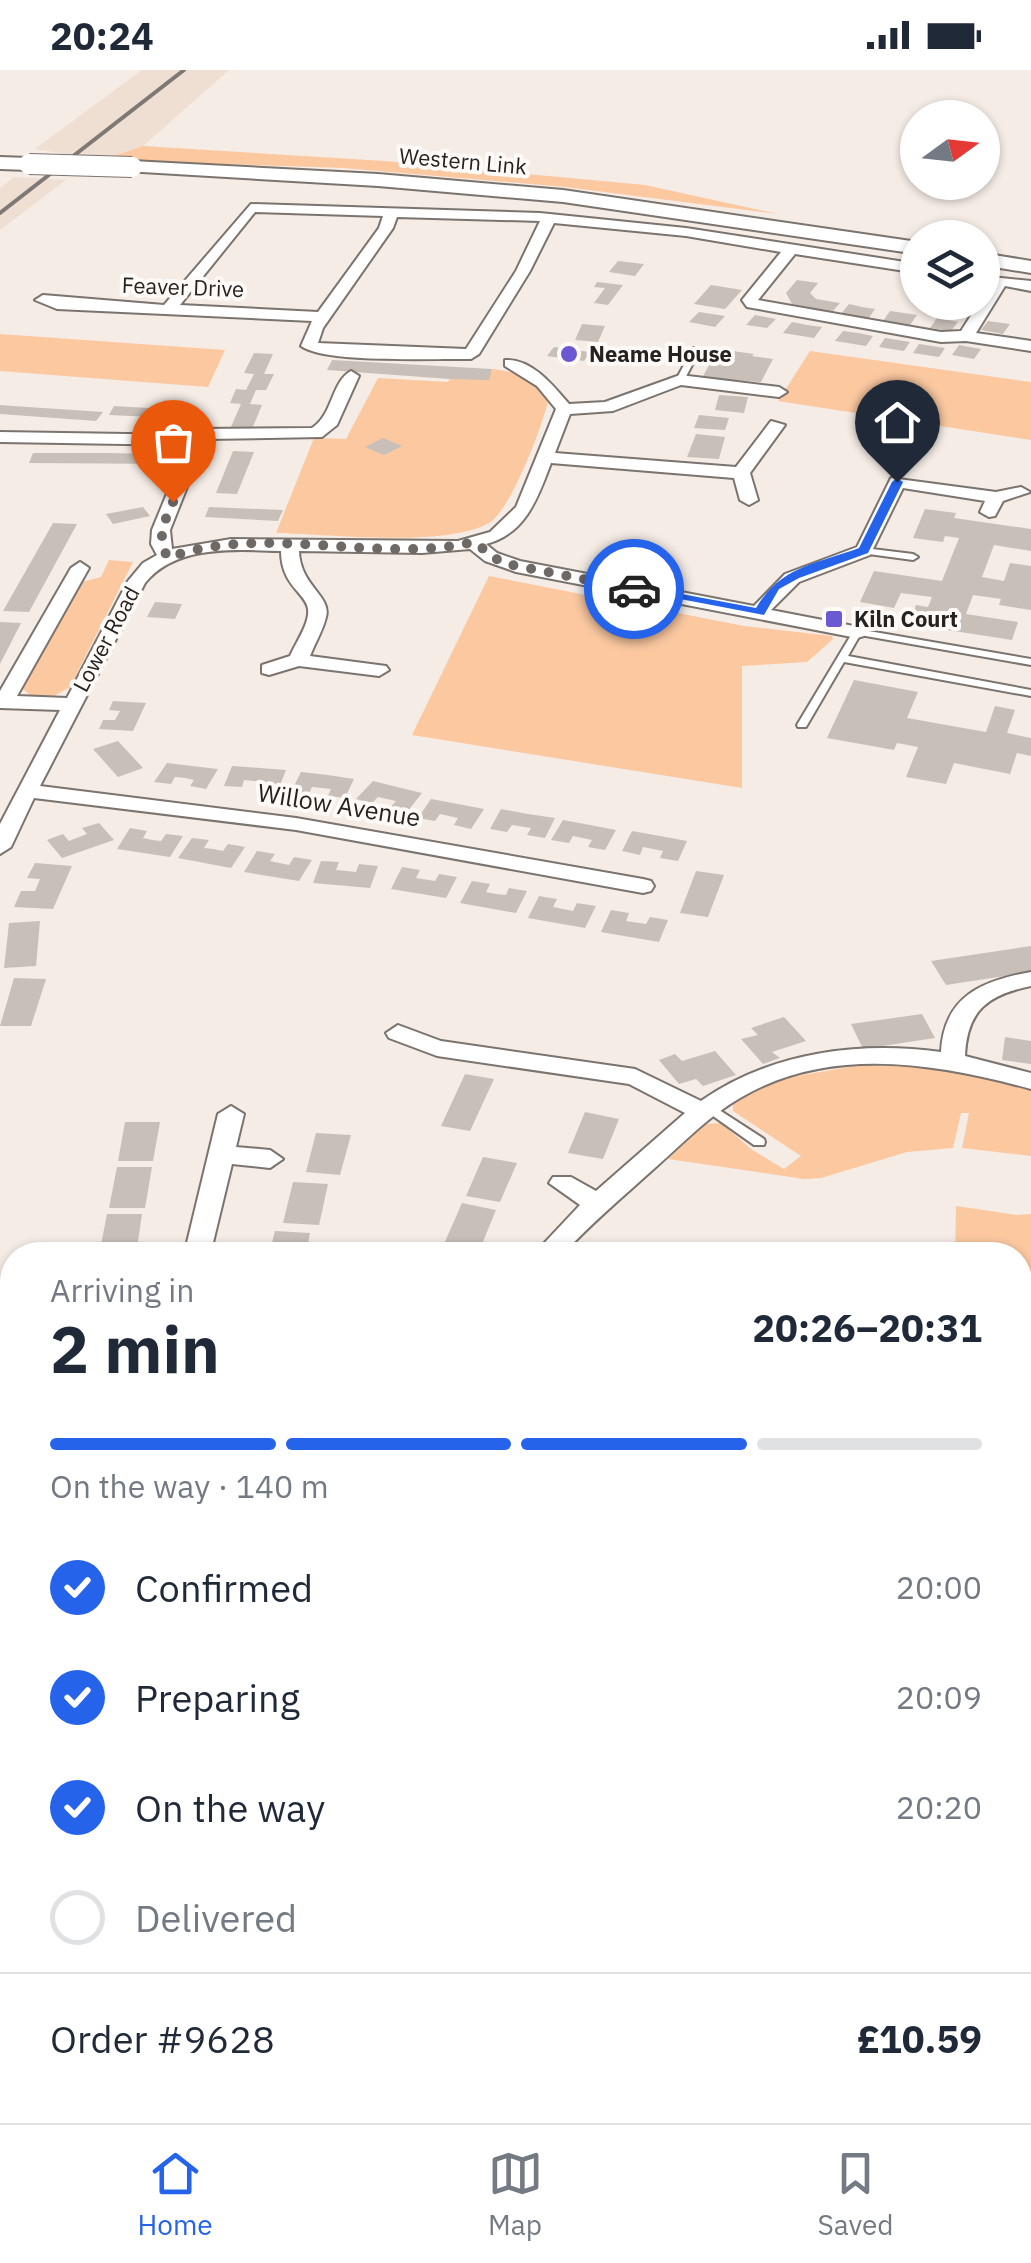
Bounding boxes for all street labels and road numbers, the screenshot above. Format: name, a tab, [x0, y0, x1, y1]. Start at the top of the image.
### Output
street label: Western Link	[398, 140, 528, 181]
street label: Feaver Drive	[121, 270, 245, 303]
street label: Lower Road	[66, 581, 146, 697]
street label: Willow Avenue	[255, 775, 423, 834]

